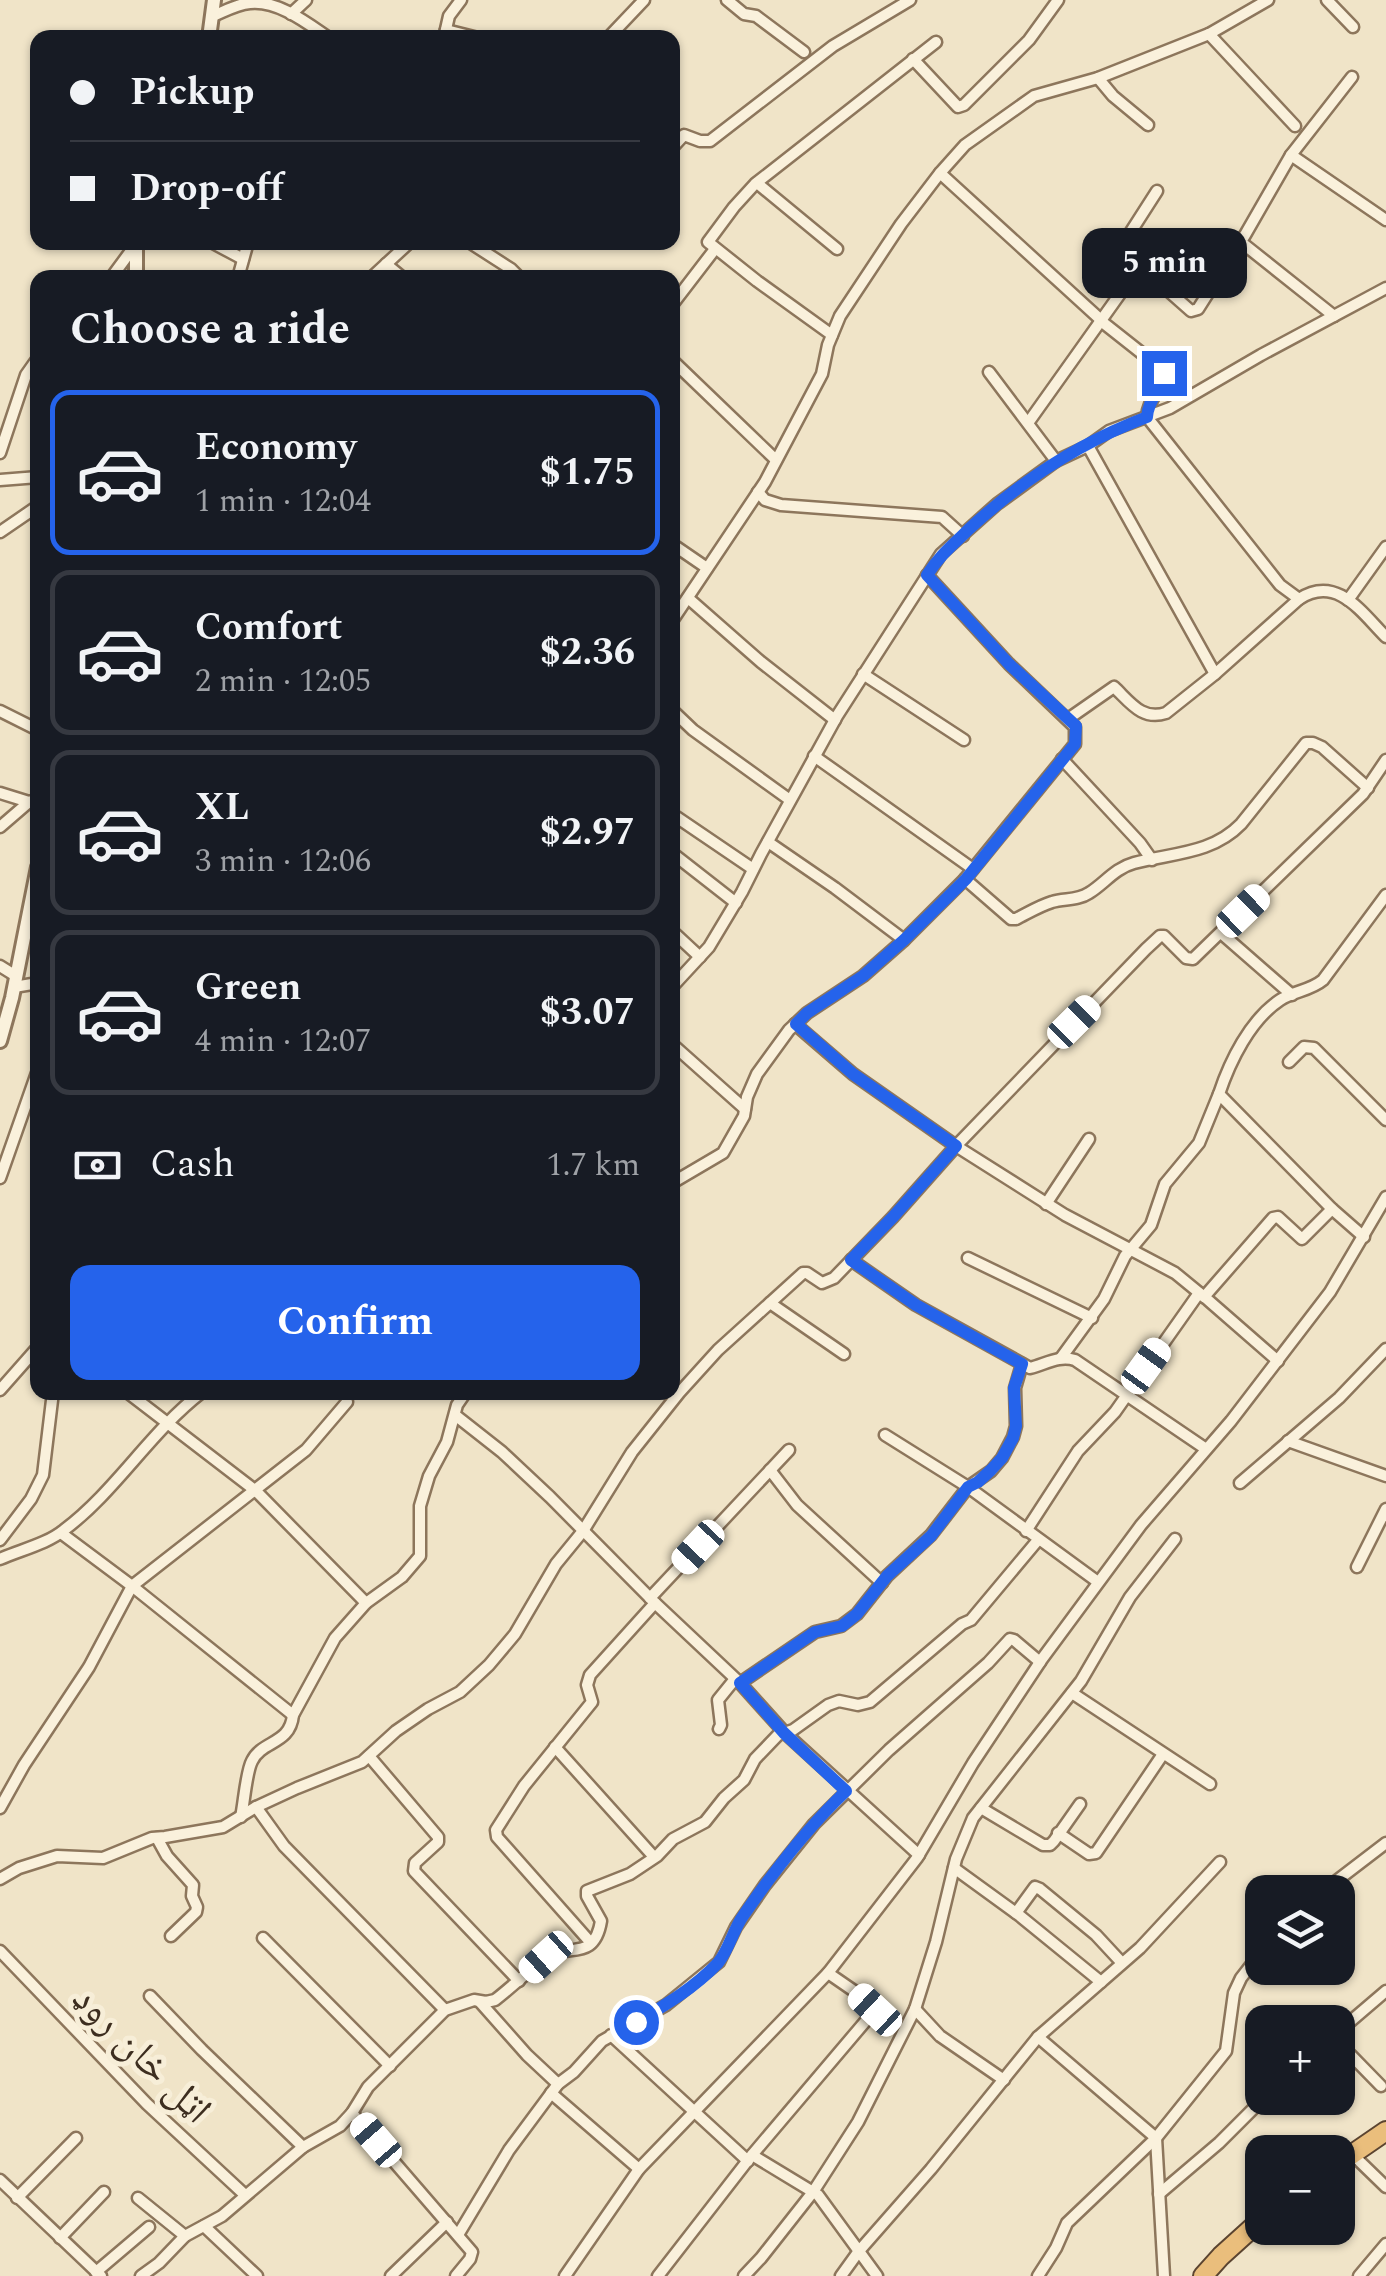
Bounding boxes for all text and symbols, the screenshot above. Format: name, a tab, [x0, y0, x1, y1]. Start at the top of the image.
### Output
text: Pickup	[130, 64, 254, 122]
text: Drop-off	[130, 160, 284, 218]
callout: 5 min	[1082, 228, 1246, 298]
text: 5 min	[1122, 238, 1207, 287]
text: Choose a ride	[70, 295, 350, 364]
route end	[1142, 351, 1187, 396]
text: Economy	[195, 419, 356, 477]
icon: car	[75, 428, 165, 518]
text: $1.75	[540, 444, 635, 502]
text: 1 min · 12:04	[195, 477, 371, 526]
text: Comfort	[195, 599, 342, 657]
icon: car	[75, 608, 165, 698]
text: $2.36	[540, 624, 635, 682]
text: 2 min · 12:05	[195, 657, 371, 706]
text: XL	[195, 779, 249, 837]
icon: car	[75, 788, 165, 878]
text: $2.97	[540, 804, 635, 862]
text: 3 min · 12:06	[195, 837, 371, 886]
car	[1211, 879, 1275, 943]
text: Green	[195, 959, 302, 1017]
icon: car	[75, 968, 165, 1058]
text: $3.07	[540, 984, 635, 1042]
car	[1042, 990, 1106, 1054]
text: 4 min · 12:07	[195, 1017, 371, 1066]
text: Cash	[150, 1136, 235, 1194]
icon: cash	[70, 1138, 125, 1193]
text: 1.7 km	[547, 1141, 640, 1190]
button: Confirm	[70, 1265, 640, 1380]
car	[1116, 1333, 1176, 1399]
car	[667, 1515, 729, 1579]
map controls	[1245, 1875, 1355, 2245]
button: layers	[1245, 1875, 1355, 1985]
car	[514, 1926, 578, 1988]
street label: اټل خان روډ	[57, 1971, 225, 2139]
car	[843, 1979, 907, 2041]
route start	[614, 2000, 659, 2045]
button: +	[1245, 2005, 1355, 2115]
car	[345, 2108, 407, 2172]
button: −	[1245, 2135, 1355, 2245]

